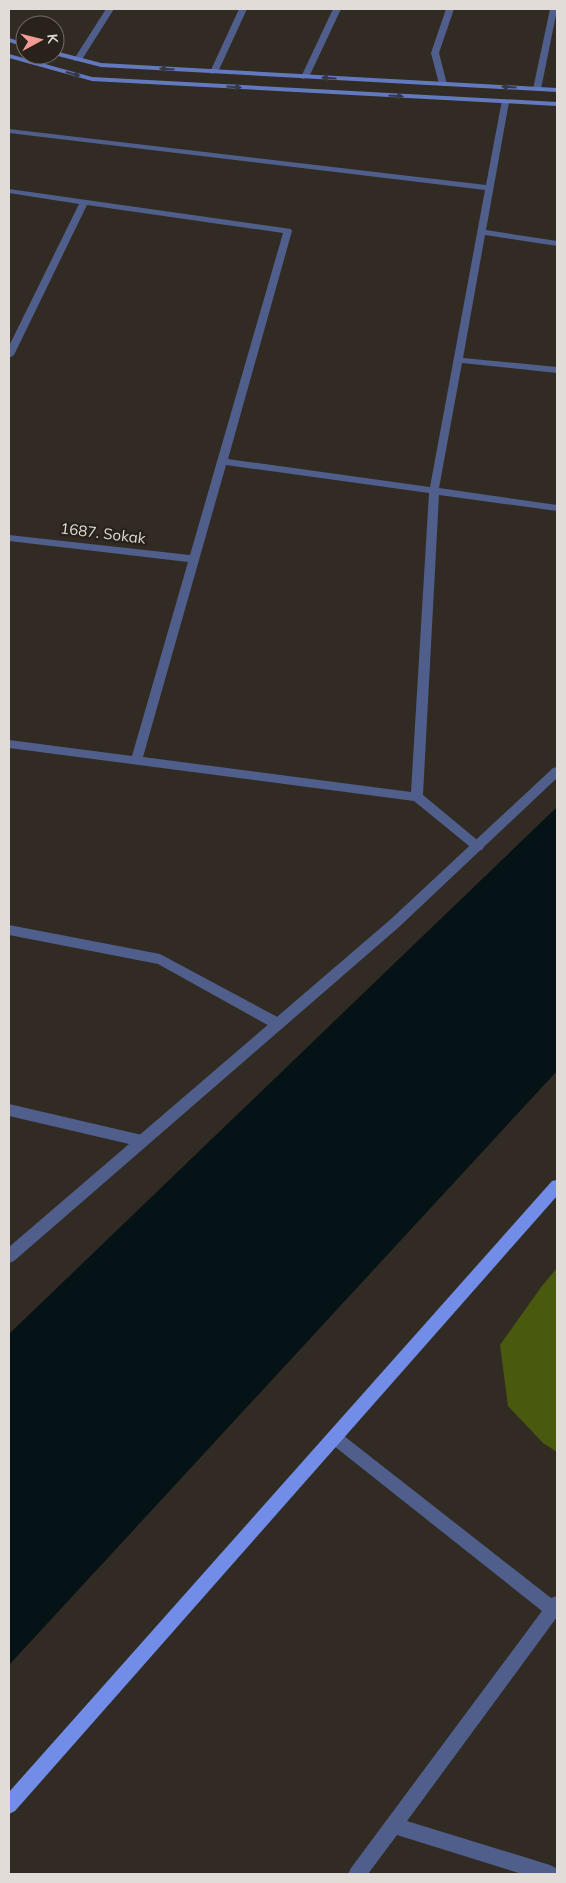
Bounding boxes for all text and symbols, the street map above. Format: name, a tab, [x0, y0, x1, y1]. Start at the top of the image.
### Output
north arrow	[15, 15, 65, 65]
text: K	[43, 33, 62, 45]
one-way arrow	[158, 64, 174, 72]
one-way arrow	[65, 70, 80, 78]
one-way arrow	[321, 74, 337, 82]
one-way arrow	[226, 83, 242, 91]
one-way arrow	[500, 83, 516, 91]
one-way arrow	[389, 92, 405, 100]
street label: 1687. Sokak	[59, 518, 147, 548]

